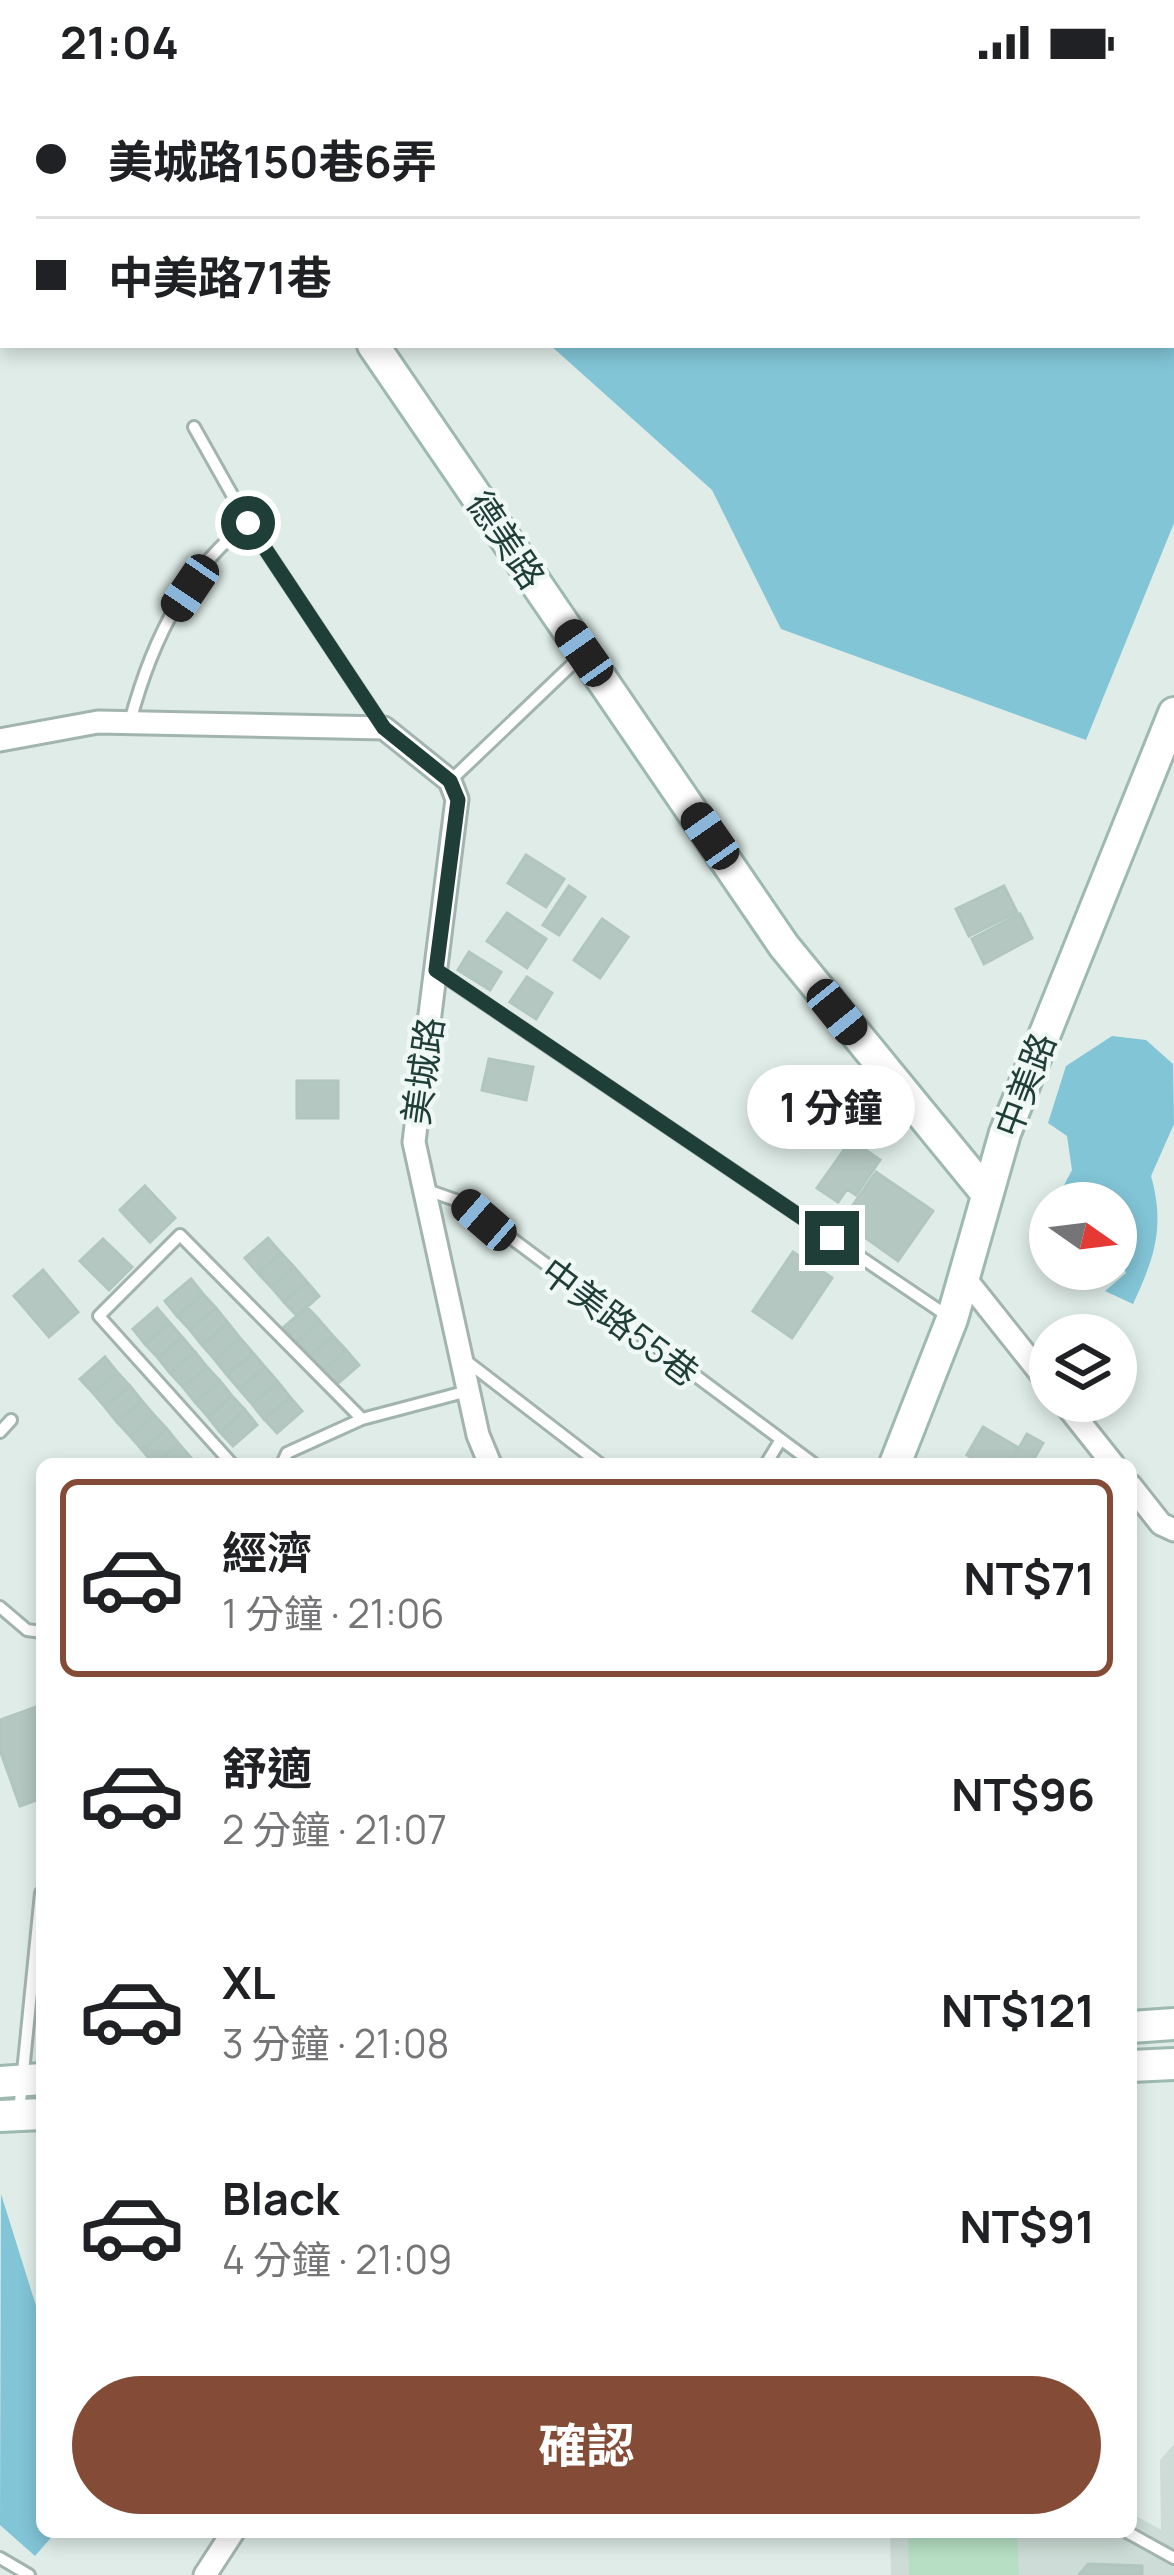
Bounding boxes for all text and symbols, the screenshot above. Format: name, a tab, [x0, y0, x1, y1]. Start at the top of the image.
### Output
text: 21:04	[60, 11, 179, 73]
text: 美城路150巷6弄	[108, 130, 437, 192]
text: 中美路71巷	[108, 246, 332, 308]
street label: 德美路	[456, 481, 557, 598]
route start	[221, 496, 275, 550]
car	[155, 548, 225, 628]
car	[549, 613, 619, 693]
car	[675, 796, 745, 876]
car	[800, 973, 874, 1051]
street label: 美城路	[391, 1014, 454, 1128]
street label: 中美路	[982, 1026, 1067, 1144]
callout: 1 分鐘	[748, 1064, 916, 1148]
text: 1 分鐘	[780, 1080, 882, 1134]
north arrow	[1029, 1182, 1137, 1290]
map controls	[1029, 1182, 1137, 1422]
car	[445, 1183, 523, 1257]
route end	[805, 1211, 859, 1265]
street label: 中美路55巷	[531, 1246, 709, 1397]
button: layers	[1029, 1314, 1137, 1422]
text: 經濟	[222, 1521, 312, 1583]
icon: car	[78, 1524, 186, 1632]
text: NT$71	[963, 1547, 1095, 1609]
text: 1 分鐘 · 21:06	[222, 1586, 445, 1640]
text: 舒適	[222, 1737, 312, 1799]
icon: car	[78, 1740, 186, 1848]
text: NT$96	[951, 1763, 1095, 1825]
text: 2 分鐘 · 21:07	[222, 1802, 447, 1856]
text: XL	[222, 1951, 276, 2013]
icon: car	[78, 1956, 186, 2064]
text: NT$121	[941, 1979, 1095, 2041]
text: 3 分鐘 · 21:08	[222, 2016, 449, 2070]
text: Black	[222, 2167, 339, 2229]
icon: car	[78, 2172, 186, 2280]
text: NT$91	[959, 2195, 1095, 2257]
text: 4 分鐘 · 21:09	[222, 2232, 452, 2286]
button: 確認	[72, 2376, 1101, 2514]

